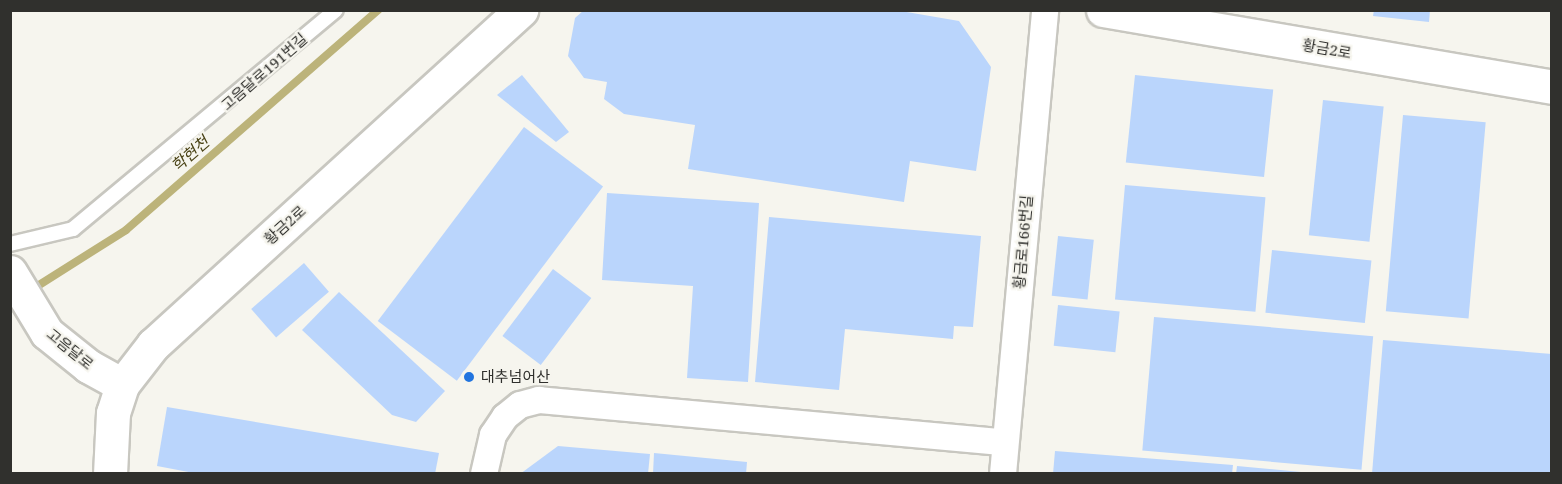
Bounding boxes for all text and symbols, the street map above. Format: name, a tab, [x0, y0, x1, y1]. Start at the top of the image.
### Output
street label: 고음달로191번길	[217, 30, 311, 114]
street label: 황금2로	[1301, 36, 1353, 62]
water label: 학현천	[167, 132, 213, 176]
street label: 황금로166번길	[1010, 194, 1036, 290]
street label: 황금2로	[260, 202, 310, 248]
street label: 고음달로	[43, 325, 97, 373]
place label: 대추넘어산	[481, 368, 550, 386]
marker: 대추넘어산	[462, 370, 476, 384]

